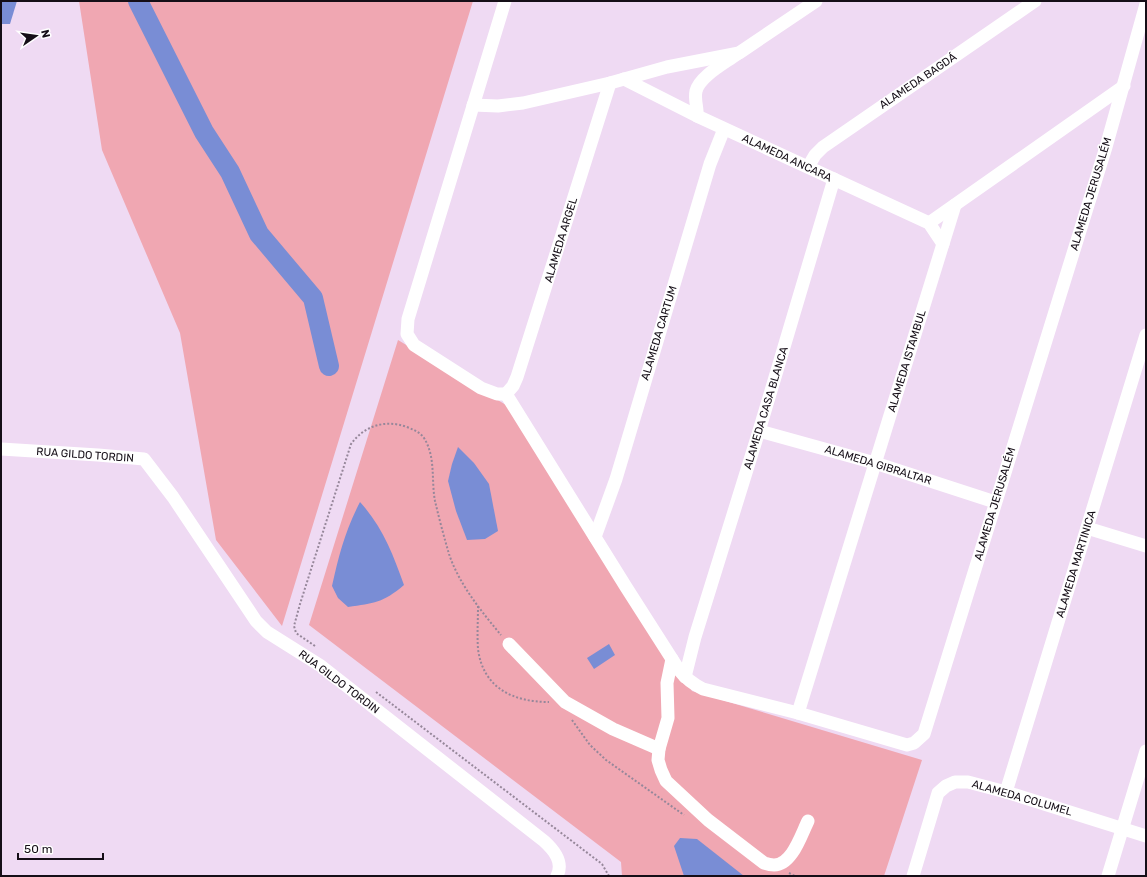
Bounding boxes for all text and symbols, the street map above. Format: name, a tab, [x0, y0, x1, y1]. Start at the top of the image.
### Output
north arrow	[16, 16, 56, 56]
text: N	[38, 29, 52, 39]
street label: ALAMEDA BAGDÁ	[877, 50, 960, 112]
street label: ALAMEDA ANCARA	[740, 132, 834, 185]
street label: ALAMEDA JERUSALÉM	[1068, 136, 1114, 252]
street label: ALAMEDA ARGEL	[542, 196, 580, 284]
street label: ALAMEDA CARTUM	[638, 284, 680, 382]
street label: ALAMEDA ISTAMBUL	[885, 308, 929, 414]
street label: ALAMEDA CASA BLANCA	[741, 344, 791, 471]
street label: ALAMEDA GIBRALTAR	[823, 443, 933, 487]
street label: RUA GILDO TORDIN	[36, 445, 134, 465]
street label: ALAMEDA JERUSALÉM	[972, 446, 1018, 562]
street label: ALAMEDA MARTINICA	[1053, 508, 1099, 619]
street label: RUA GILDO TORDIN	[296, 647, 382, 717]
street label: ALAMEDA COLUMEL	[970, 777, 1074, 819]
scale bar	[18, 835, 103, 861]
text: 50 m	[24, 842, 52, 856]

